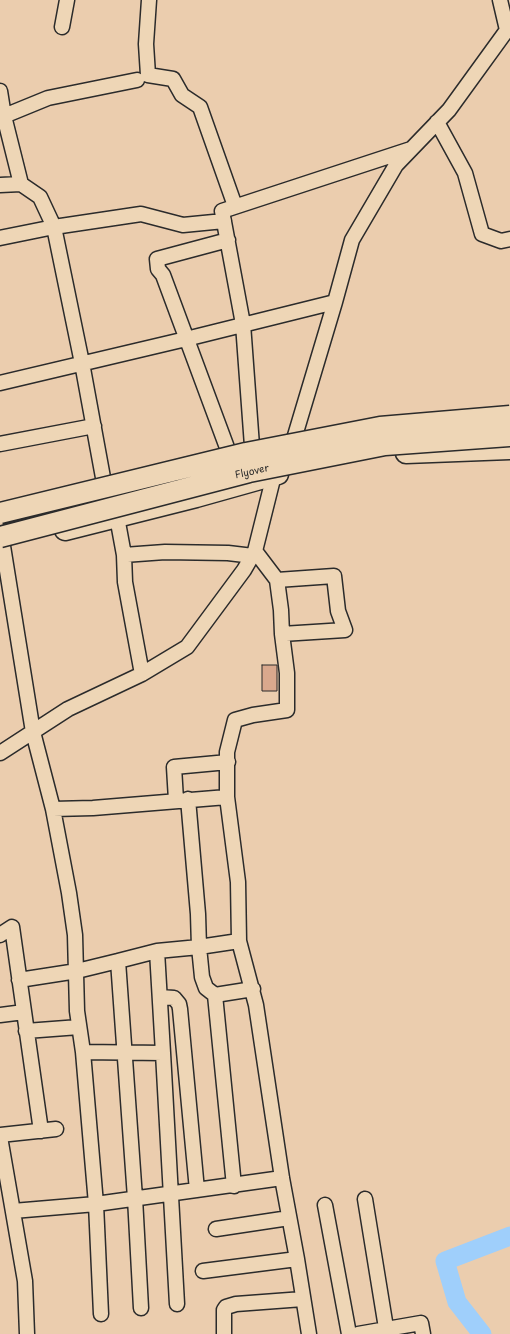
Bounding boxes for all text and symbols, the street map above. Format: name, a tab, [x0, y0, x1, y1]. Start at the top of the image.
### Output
street label: Flyover	[234, 462, 270, 482]

